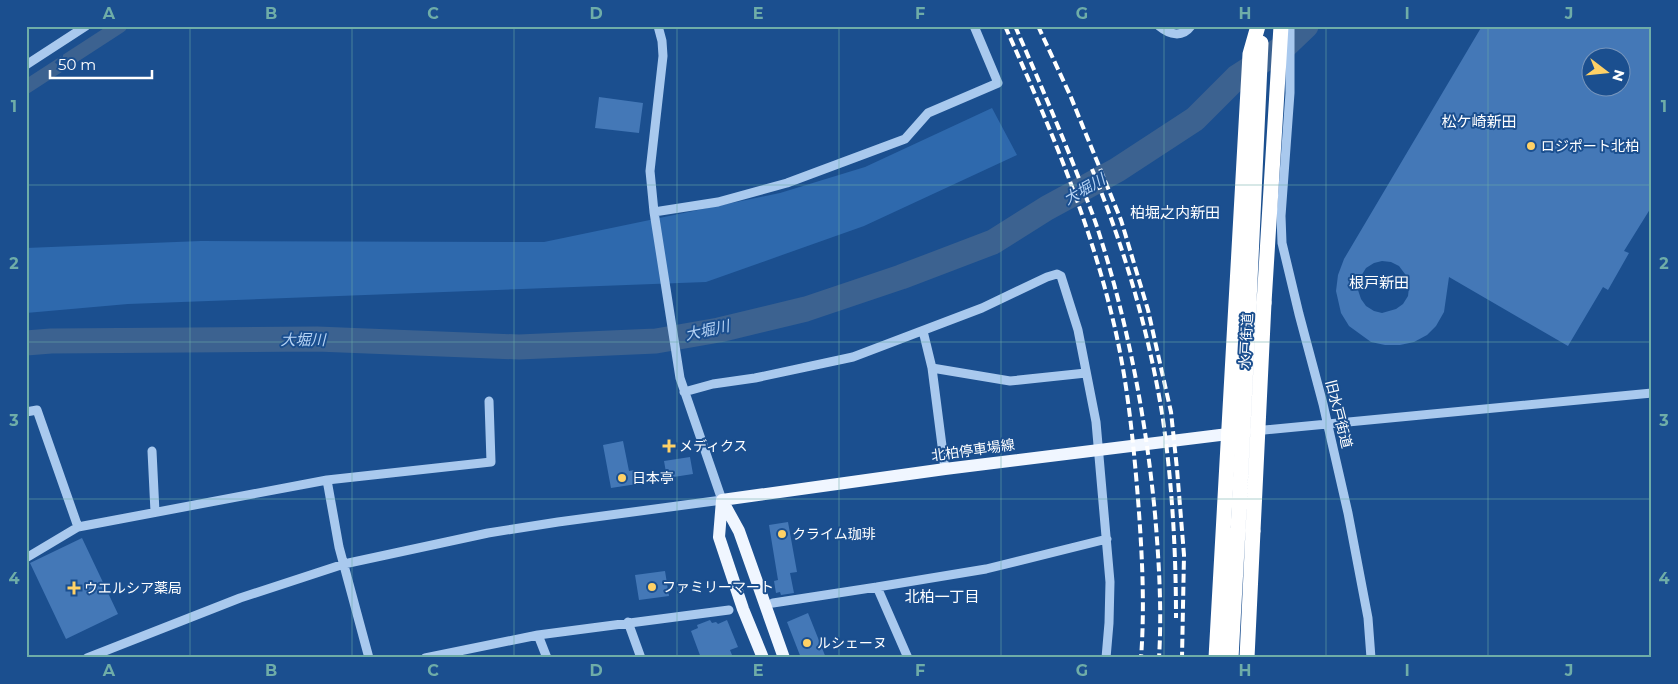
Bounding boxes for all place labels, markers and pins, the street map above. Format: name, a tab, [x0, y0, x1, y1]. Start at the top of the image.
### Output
place label: ロジポート北柏	[1541, 137, 1639, 155]
marker: ロジポート北柏	[1525, 140, 1537, 152]
place label: メディクス	[679, 437, 748, 455]
marker: メディクス	[663, 440, 675, 452]
place label: 日本亭	[632, 469, 674, 487]
marker: 日本亭	[616, 472, 628, 484]
place label: クライム珈琲	[792, 525, 876, 543]
marker: クライム珈琲	[776, 528, 788, 540]
place label: ファミリーマート	[662, 578, 774, 596]
place label: ウエルシア薬局	[84, 579, 182, 597]
marker: ファミリーマート	[646, 581, 658, 593]
marker: ウエルシア薬局	[68, 582, 80, 594]
place label: ルシェーヌ	[817, 634, 887, 652]
marker: ルシェーヌ	[801, 637, 813, 649]

